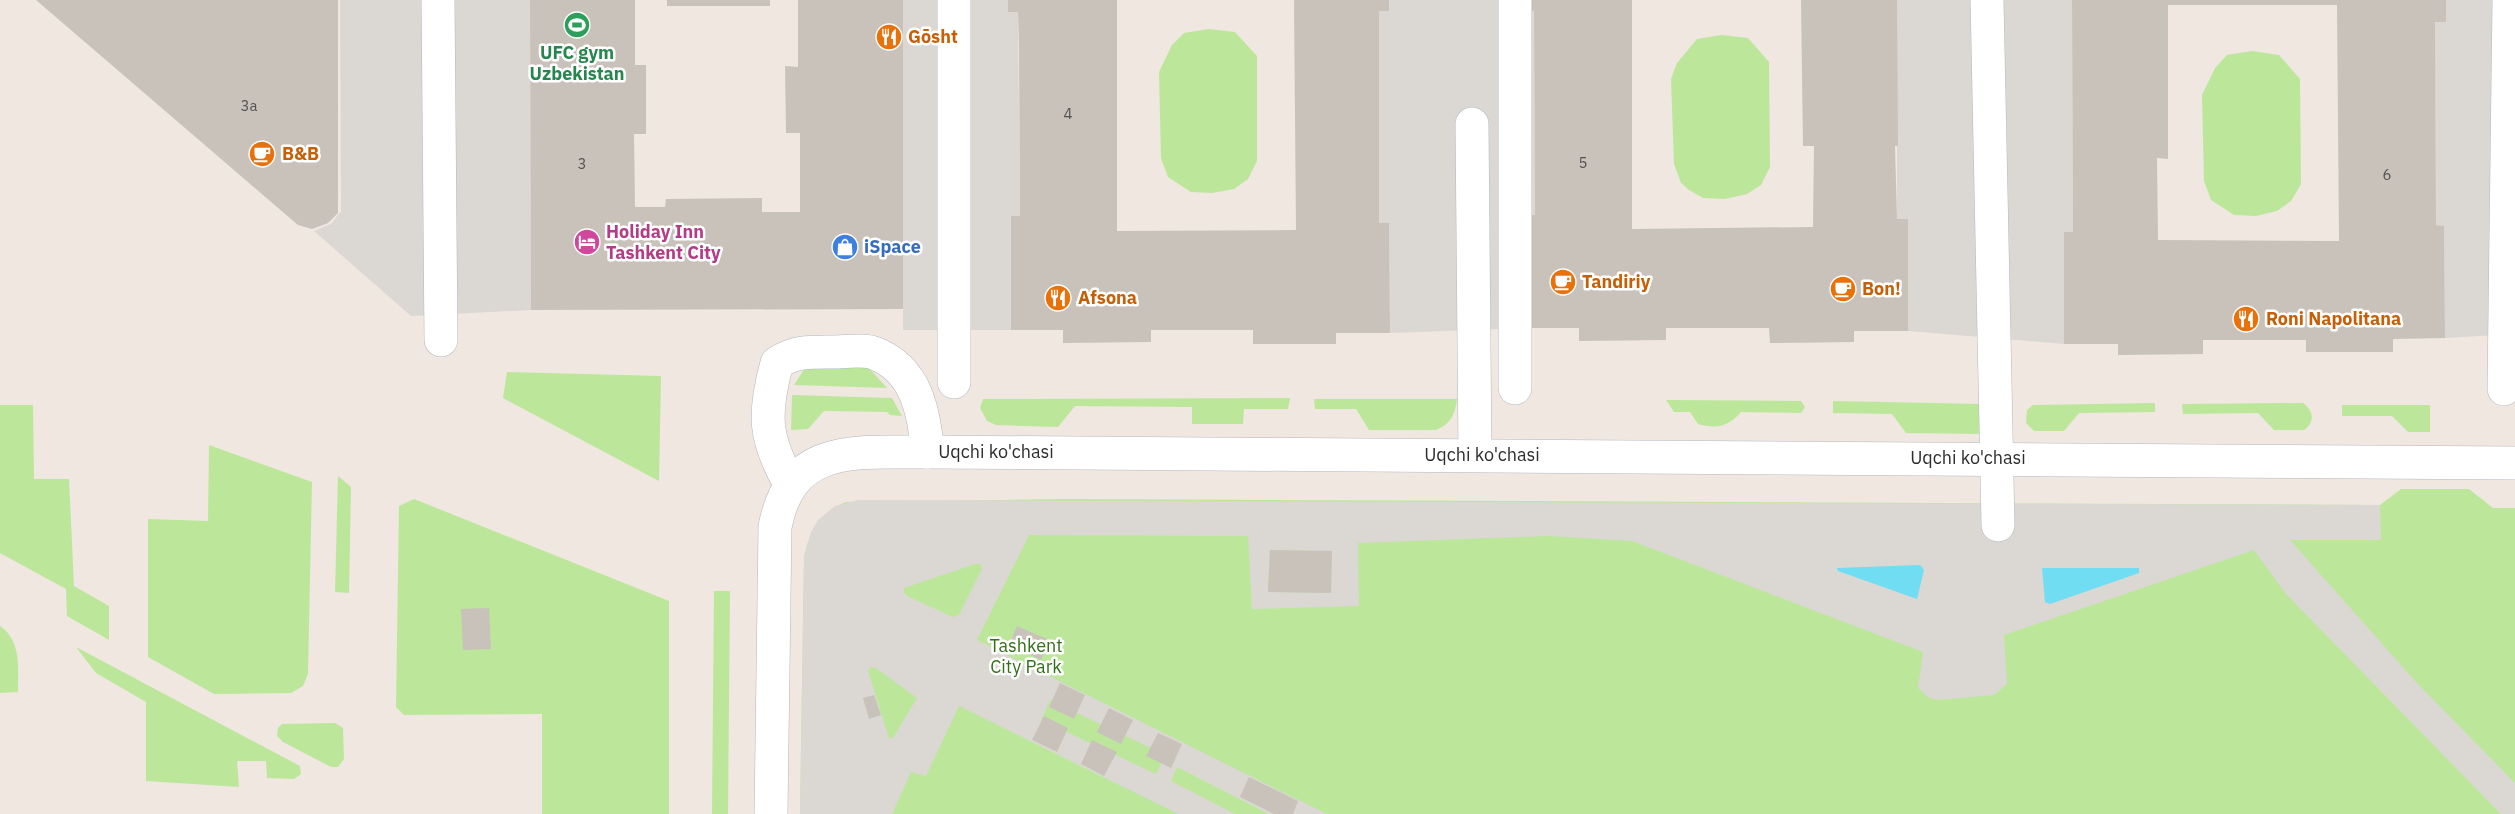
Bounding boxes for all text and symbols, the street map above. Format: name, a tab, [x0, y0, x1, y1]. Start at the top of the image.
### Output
sports icon: UFC gym Uzbekistan	[562, 10, 592, 40]
restaurant icon: Gōsht	[874, 22, 904, 52]
place label: Gōsht	[908, 25, 958, 48]
place label: UFC gym Uzbekistan	[529, 41, 625, 85]
house number: 3a	[240, 96, 258, 115]
house number: 4	[1063, 104, 1073, 123]
cafe icon: B&B	[247, 139, 277, 169]
place label: B&B	[282, 142, 319, 165]
house number: 5	[1578, 153, 1588, 172]
house number: 3	[577, 154, 587, 173]
house number: 6	[2382, 165, 2392, 184]
place label: Holiday Inn Tashkent City	[606, 220, 721, 264]
hotel icon: Holiday Inn Tashkent City	[572, 227, 602, 257]
shop icon: iSpace	[830, 232, 860, 262]
place label: iSpace	[864, 235, 921, 258]
cafe icon: Tandiriy	[1548, 267, 1578, 297]
place label: Tandiriy	[1582, 270, 1651, 293]
cafe icon: Bon!	[1828, 274, 1858, 304]
place label: Bon!	[1862, 277, 1901, 300]
restaurant icon: Afsona	[1043, 283, 1073, 313]
place label: Afsona	[1078, 286, 1137, 309]
restaurant icon: Roni Napolitana	[2231, 304, 2261, 334]
place label: Roni Napolitana	[2266, 307, 2401, 330]
street label: Uqchi ko'chasi	[938, 440, 1054, 463]
street label: Uqchi ko'chasi	[1424, 443, 1540, 466]
street label: Uqchi ko'chasi	[1910, 446, 2026, 469]
park label: Tashkent City Park	[989, 634, 1063, 678]

